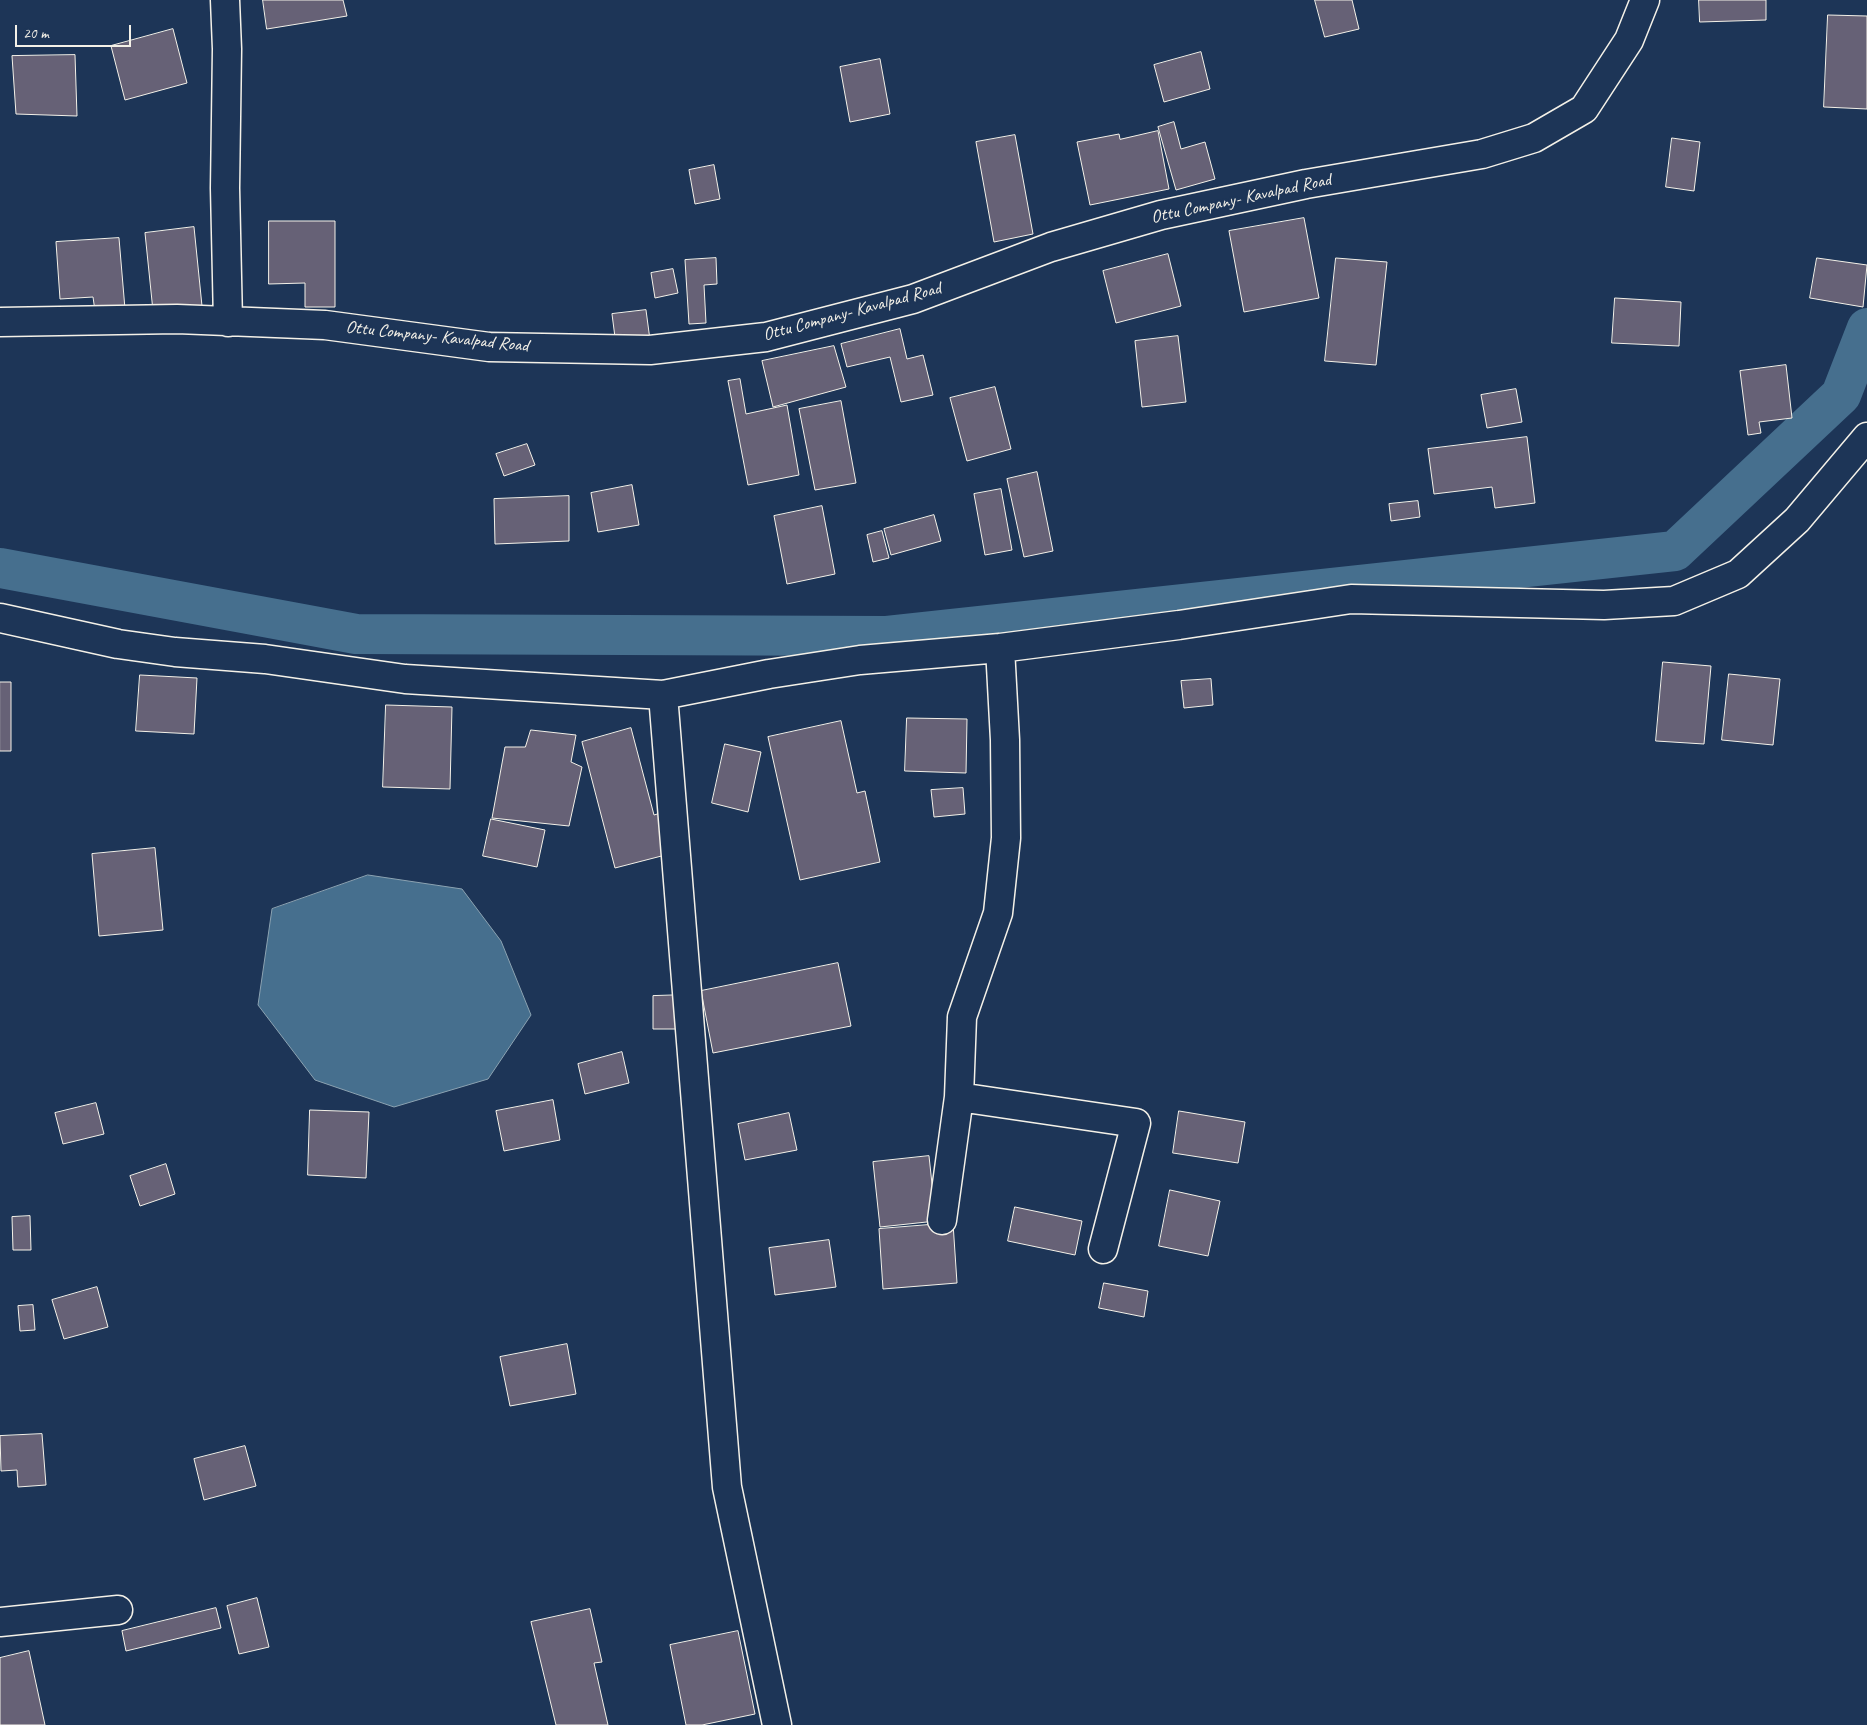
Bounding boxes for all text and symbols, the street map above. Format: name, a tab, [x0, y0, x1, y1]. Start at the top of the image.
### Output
scale bar	[18, 15, 134, 47]
text: 20 m	[23, 24, 49, 43]
street label: Ottu Company- Kavalpad Road	[1149, 169, 1333, 229]
street label: Ottu Company- Kavalpad Road	[761, 278, 943, 346]
street label: Ottu Company- Kavalpad Road	[345, 317, 529, 357]

